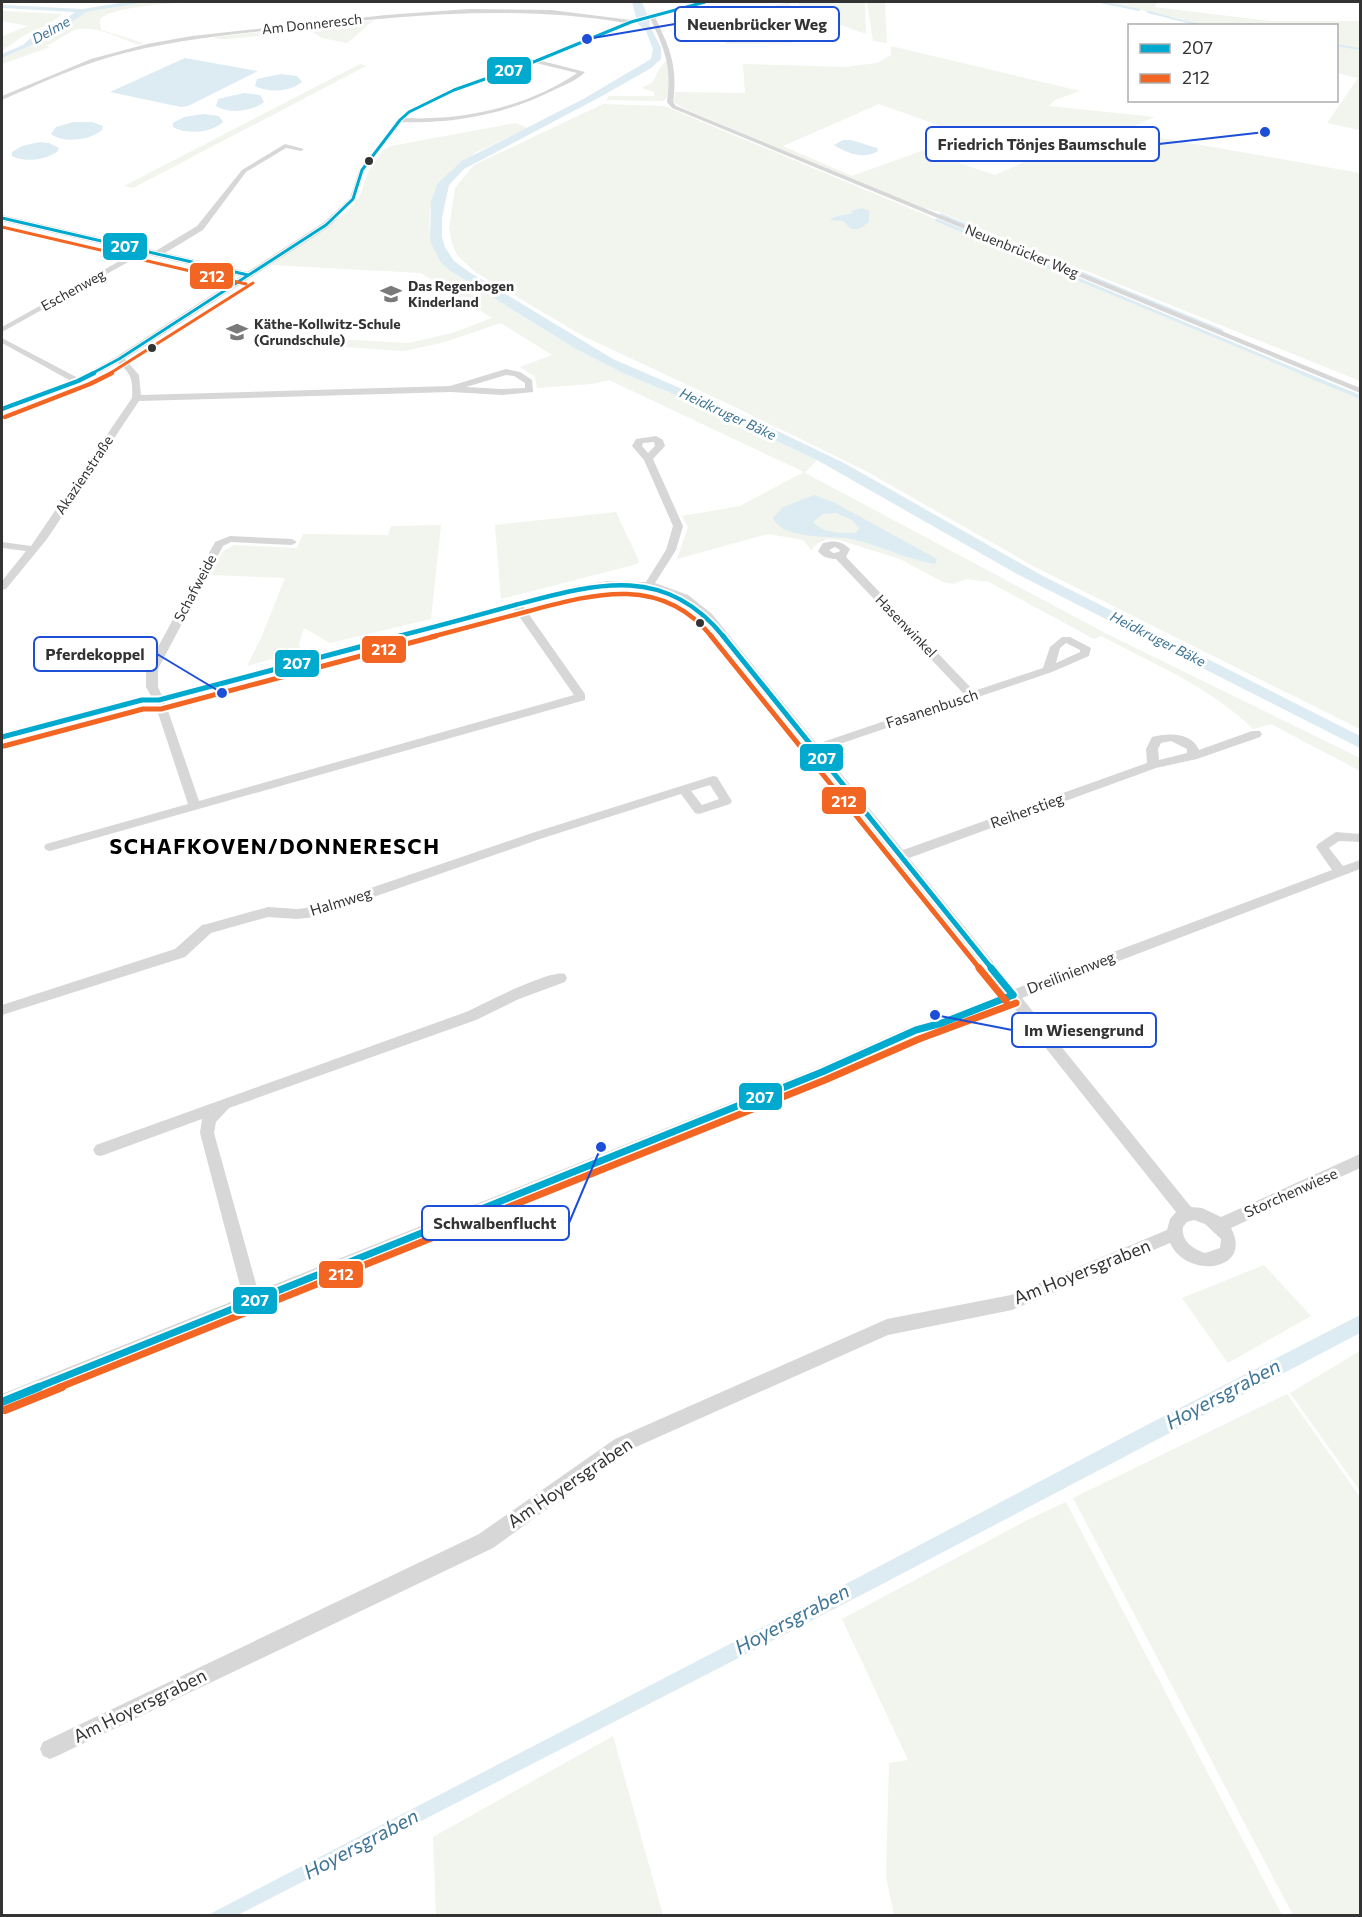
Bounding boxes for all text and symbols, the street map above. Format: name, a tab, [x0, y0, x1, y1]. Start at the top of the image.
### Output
callout: Neuenbrücker Weg	[675, 7, 839, 41]
street label: Am Donneresch	[261, 10, 363, 37]
water label: Delme	[29, 12, 73, 47]
text: Neuenbrücker Weg	[687, 14, 827, 33]
legend	[1128, 24, 1338, 102]
text: 207	[1182, 36, 1213, 58]
line badge: 207	[486, 56, 532, 85]
text: 207	[495, 60, 523, 79]
text: 212	[1182, 66, 1210, 88]
callout: Friedrich Tönjes Baumschule	[926, 127, 1159, 161]
text: Friedrich Tönjes Baumschule	[938, 134, 1146, 153]
unlabelled marker	[363, 155, 375, 167]
street label: Neuenbrücker Weg	[963, 220, 1082, 281]
line badge: 207	[102, 232, 148, 261]
text: 207	[111, 236, 139, 255]
line badge: 212	[189, 262, 234, 290]
street label: Eschenweg	[38, 265, 108, 314]
text: 212	[199, 266, 225, 285]
place label: Das Regenbogen Kinderland	[408, 277, 514, 310]
school or university icon: Das Regenbogen Kinderland	[379, 282, 403, 306]
place label: Käthe-Kollwitz-Schule (Grundschule)	[254, 315, 401, 348]
school or university icon: Käthe-Kollwitz-Schule (Grundschule)	[225, 320, 249, 344]
unlabelled marker	[146, 342, 158, 354]
water label: Heidkruger Bäke	[677, 384, 780, 444]
street label: Akazienstraße	[51, 432, 116, 517]
street label: Schafweide	[170, 551, 219, 624]
street label: Hasenwinkel	[872, 591, 940, 661]
water label: Heidkruger Bäke	[1108, 607, 1209, 670]
unlabelled marker	[694, 617, 706, 629]
line badge: 212	[361, 635, 407, 664]
callout: Pferdekoppel	[34, 637, 157, 671]
text: 212	[371, 639, 397, 658]
text: Pferdekoppel	[45, 644, 145, 663]
line badge: 207	[274, 649, 320, 678]
text: 207	[283, 653, 311, 672]
street label: Fasanenbusch	[883, 685, 980, 731]
line badge: 207	[799, 743, 844, 772]
text: 207	[808, 748, 836, 767]
line badge: 212	[821, 786, 867, 815]
street label: Reiherstieg	[988, 789, 1066, 832]
text: 212	[831, 791, 857, 810]
district label: SCHAFKOVEN/DONNERESCH	[110, 833, 440, 858]
street label: Halmweg	[308, 883, 374, 919]
street label: Dreilinienweg	[1024, 947, 1117, 997]
callout: Im Wiesengrund	[1012, 1013, 1156, 1047]
text: Im Wiesengrund	[1024, 1020, 1144, 1039]
line badge: 207	[738, 1082, 783, 1111]
text: 207	[746, 1087, 774, 1106]
street label: Storchenwiese	[1241, 1163, 1340, 1221]
callout: Schwalbenflucht	[422, 1206, 569, 1240]
text: Schwalbenflucht	[433, 1213, 557, 1232]
street label: Am Hoyersgraben	[1010, 1234, 1153, 1309]
line badge: 212	[318, 1260, 364, 1289]
text: 212	[328, 1264, 354, 1283]
line badge: 207	[232, 1286, 278, 1315]
text: 207	[241, 1290, 269, 1309]
water label: Hoyersgraben	[1161, 1353, 1284, 1433]
street label: Am Hoyersgraben	[503, 1432, 636, 1532]
water label: Hoyersgraben	[730, 1578, 853, 1658]
street label: Am Hoyersgraben	[69, 1663, 210, 1747]
water label: Hoyersgraben	[299, 1803, 422, 1883]

